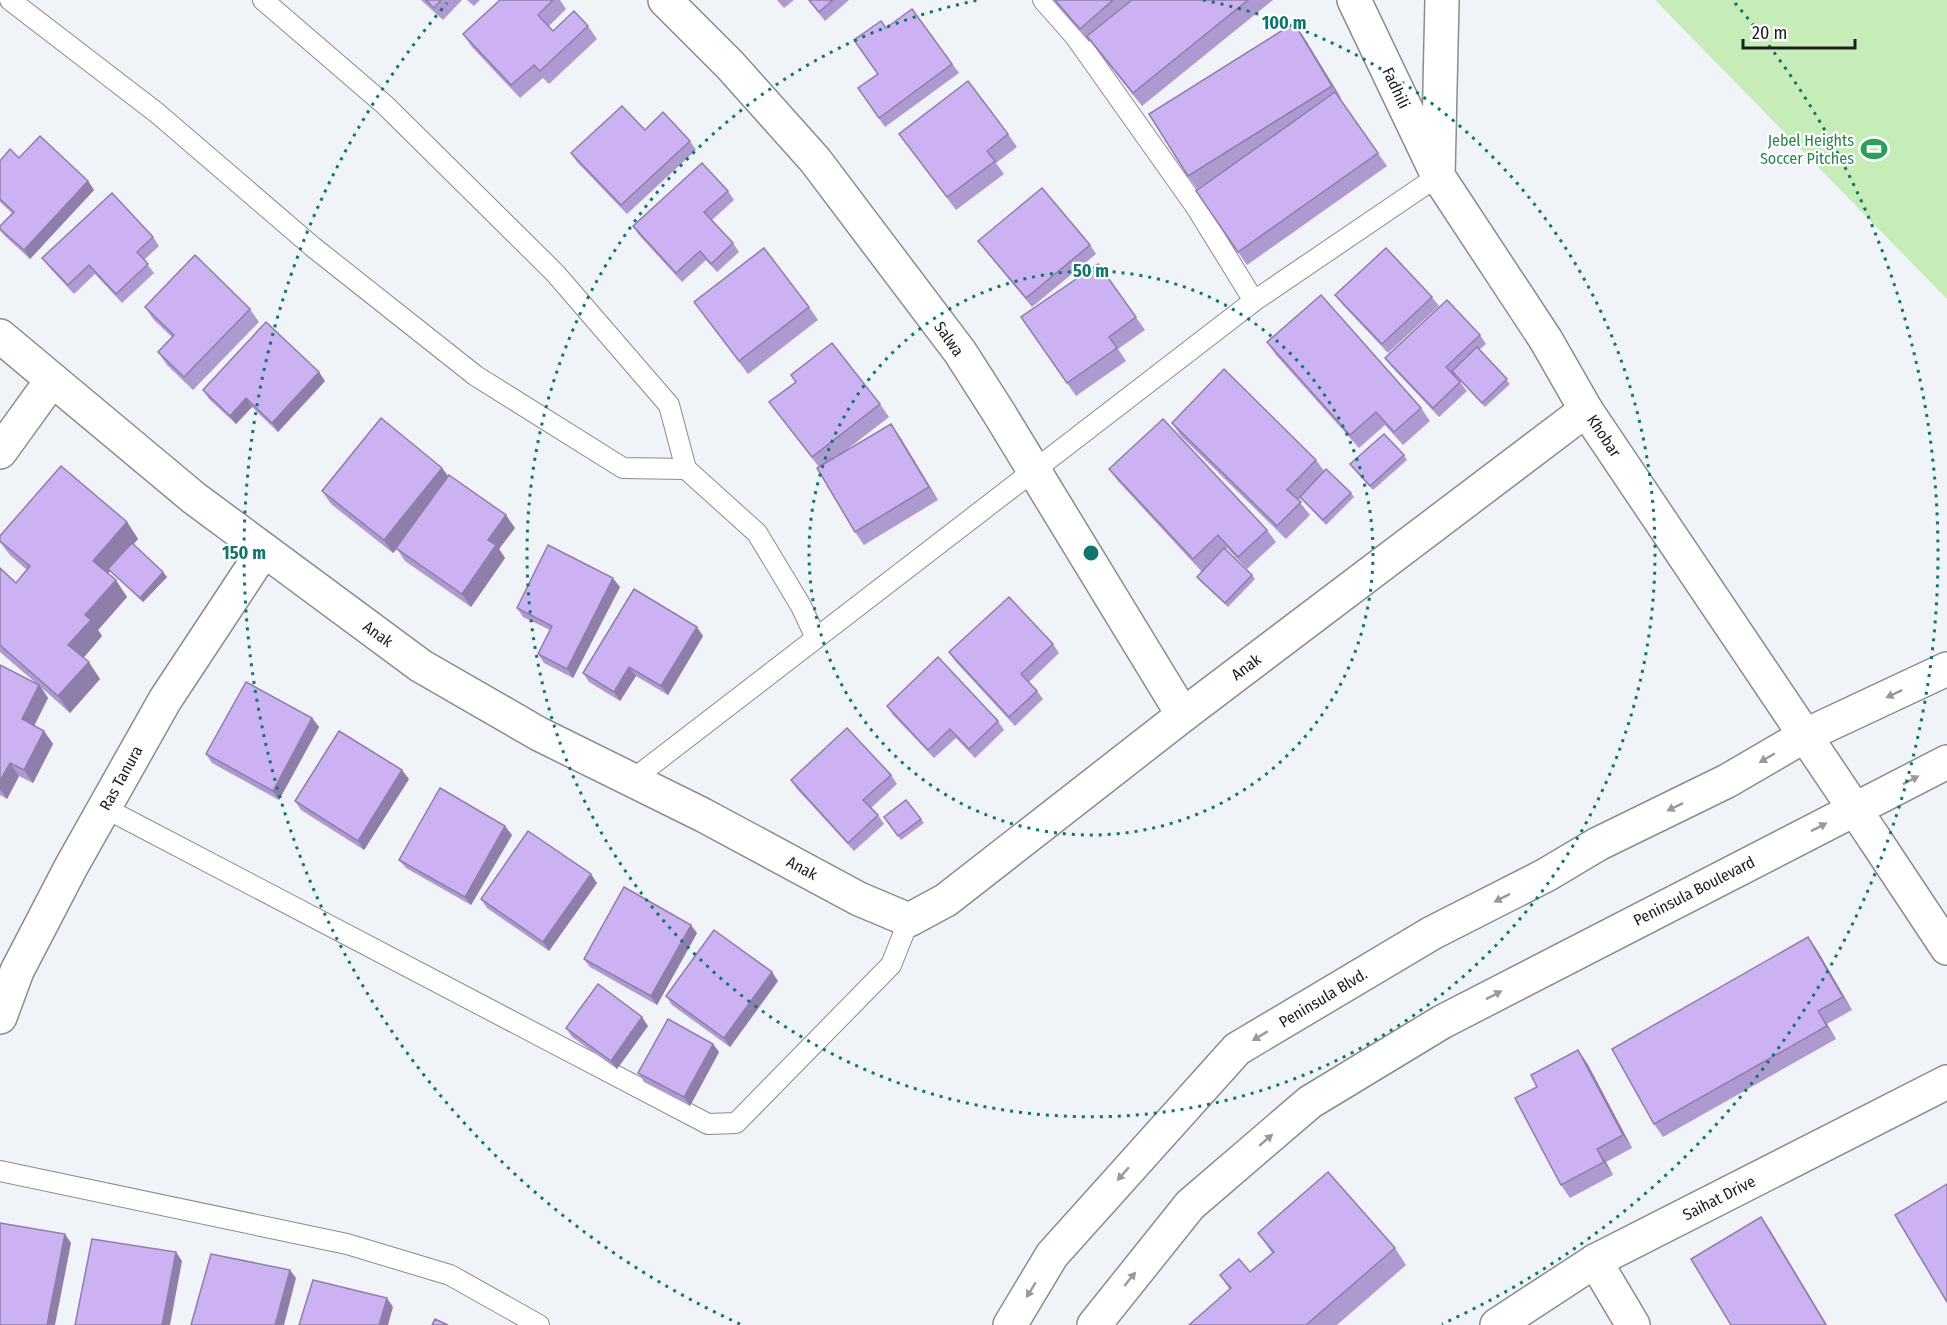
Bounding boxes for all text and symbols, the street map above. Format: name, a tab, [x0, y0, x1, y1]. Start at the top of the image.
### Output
text: 100 m	[1262, 12, 1306, 34]
scale bar	[1743, 12, 1856, 50]
text: 20 m	[1752, 22, 1787, 44]
street label: Fadhili	[1378, 64, 1414, 112]
place label: Jebel Heights Soccer Pitches	[1760, 131, 1854, 168]
sports icon: Jebel Heights Soccer Pitches	[1859, 134, 1889, 164]
text: 50 m	[1073, 260, 1109, 282]
street label: Salwa	[930, 318, 968, 360]
street label: Khobar	[1583, 411, 1625, 461]
text: 150 m	[222, 542, 266, 564]
centre of rings	[1081, 543, 1101, 563]
street label: Anak	[359, 617, 397, 651]
street label: Anak	[1227, 649, 1265, 684]
one-way arrow	[1886, 689, 1903, 698]
street label: Ras Tanura	[95, 742, 147, 814]
one-way arrow	[1758, 753, 1775, 763]
one-way arrow	[1903, 775, 1920, 785]
one-way arrow	[1666, 802, 1683, 811]
one-way arrow	[1811, 822, 1828, 831]
street label: Anak	[783, 852, 821, 884]
street label: Peninsula Boulevard	[1630, 852, 1758, 930]
one-way arrow	[1493, 892, 1511, 902]
street label: Peninsula Blvd.	[1275, 964, 1371, 1032]
one-way arrow	[1485, 990, 1502, 1000]
one-way arrow	[1252, 1030, 1268, 1041]
one-way arrow	[1258, 1134, 1273, 1147]
one-way arrow	[1116, 1166, 1130, 1181]
street label: Saihat Drive	[1680, 1172, 1759, 1224]
one-way arrow	[1124, 1271, 1137, 1287]
one-way arrow	[1025, 1282, 1036, 1298]

